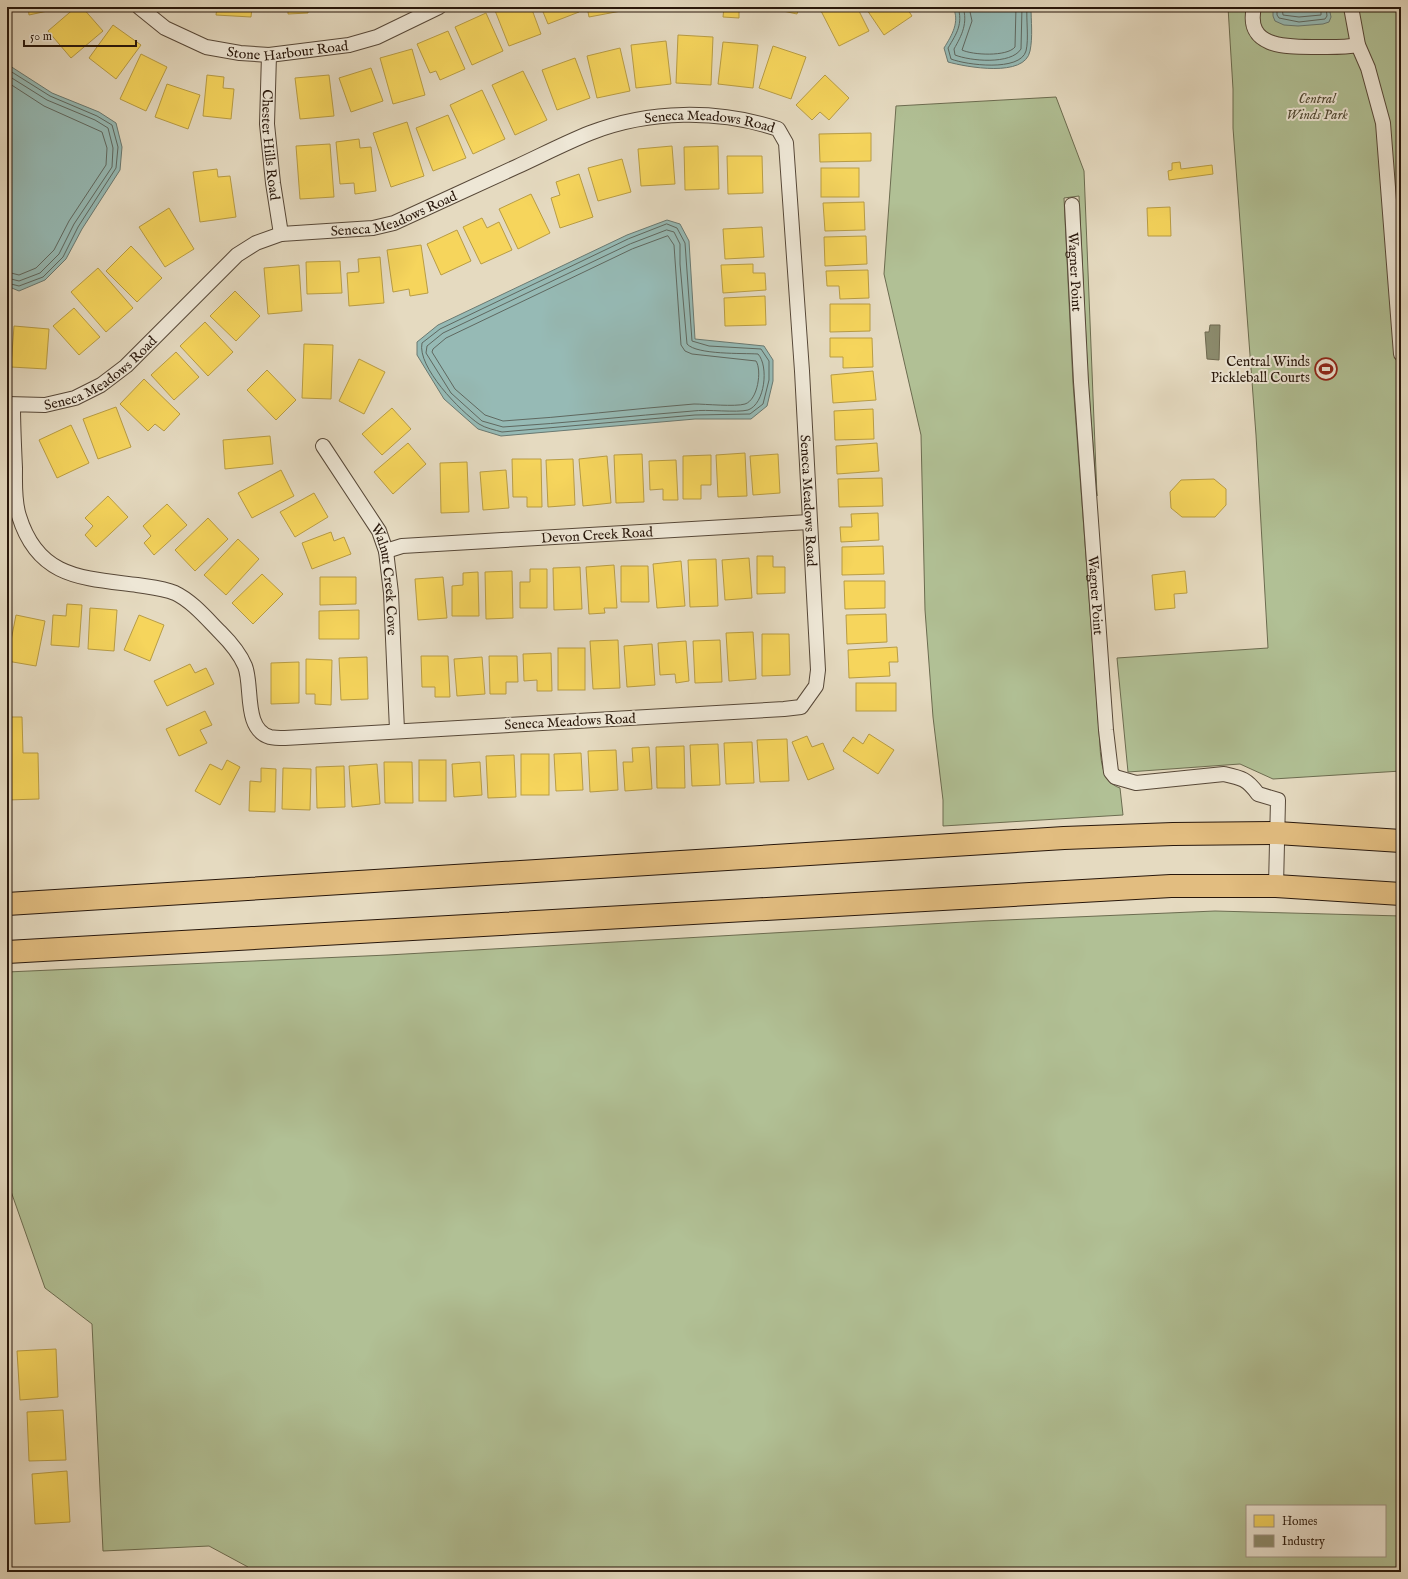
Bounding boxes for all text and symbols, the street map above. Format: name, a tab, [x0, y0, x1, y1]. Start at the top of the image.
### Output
scale bar	[24, 22, 136, 48]
text: 50 m	[30, 29, 52, 44]
street label: Stone Harbour Road	[225, 37, 350, 66]
street label: Chester Hills Road	[257, 89, 284, 202]
park label: Central Winds Park	[1286, 90, 1348, 124]
street label: Seneca Meadows Road	[643, 107, 778, 138]
street label: Seneca Meadows Road	[330, 187, 460, 241]
street label: Wagner Point	[1063, 232, 1085, 312]
street label: Seneca Meadows Road	[42, 332, 162, 415]
place label: Central Winds Pickleball Courts	[1211, 353, 1310, 387]
sports icon: Central Winds Pickleball Courts	[1313, 356, 1339, 382]
street label: Seneca Meadows Road	[795, 434, 820, 568]
street label: Walnut Creek Cove	[367, 520, 401, 636]
street label: Devon Creek Road	[541, 523, 654, 548]
street label: Wagner Point	[1083, 555, 1107, 636]
street label: Seneca Meadows Road	[504, 710, 637, 734]
legend	[1246, 1505, 1386, 1557]
text: Homes	[1282, 1514, 1318, 1529]
text: Industry	[1282, 1534, 1325, 1549]

